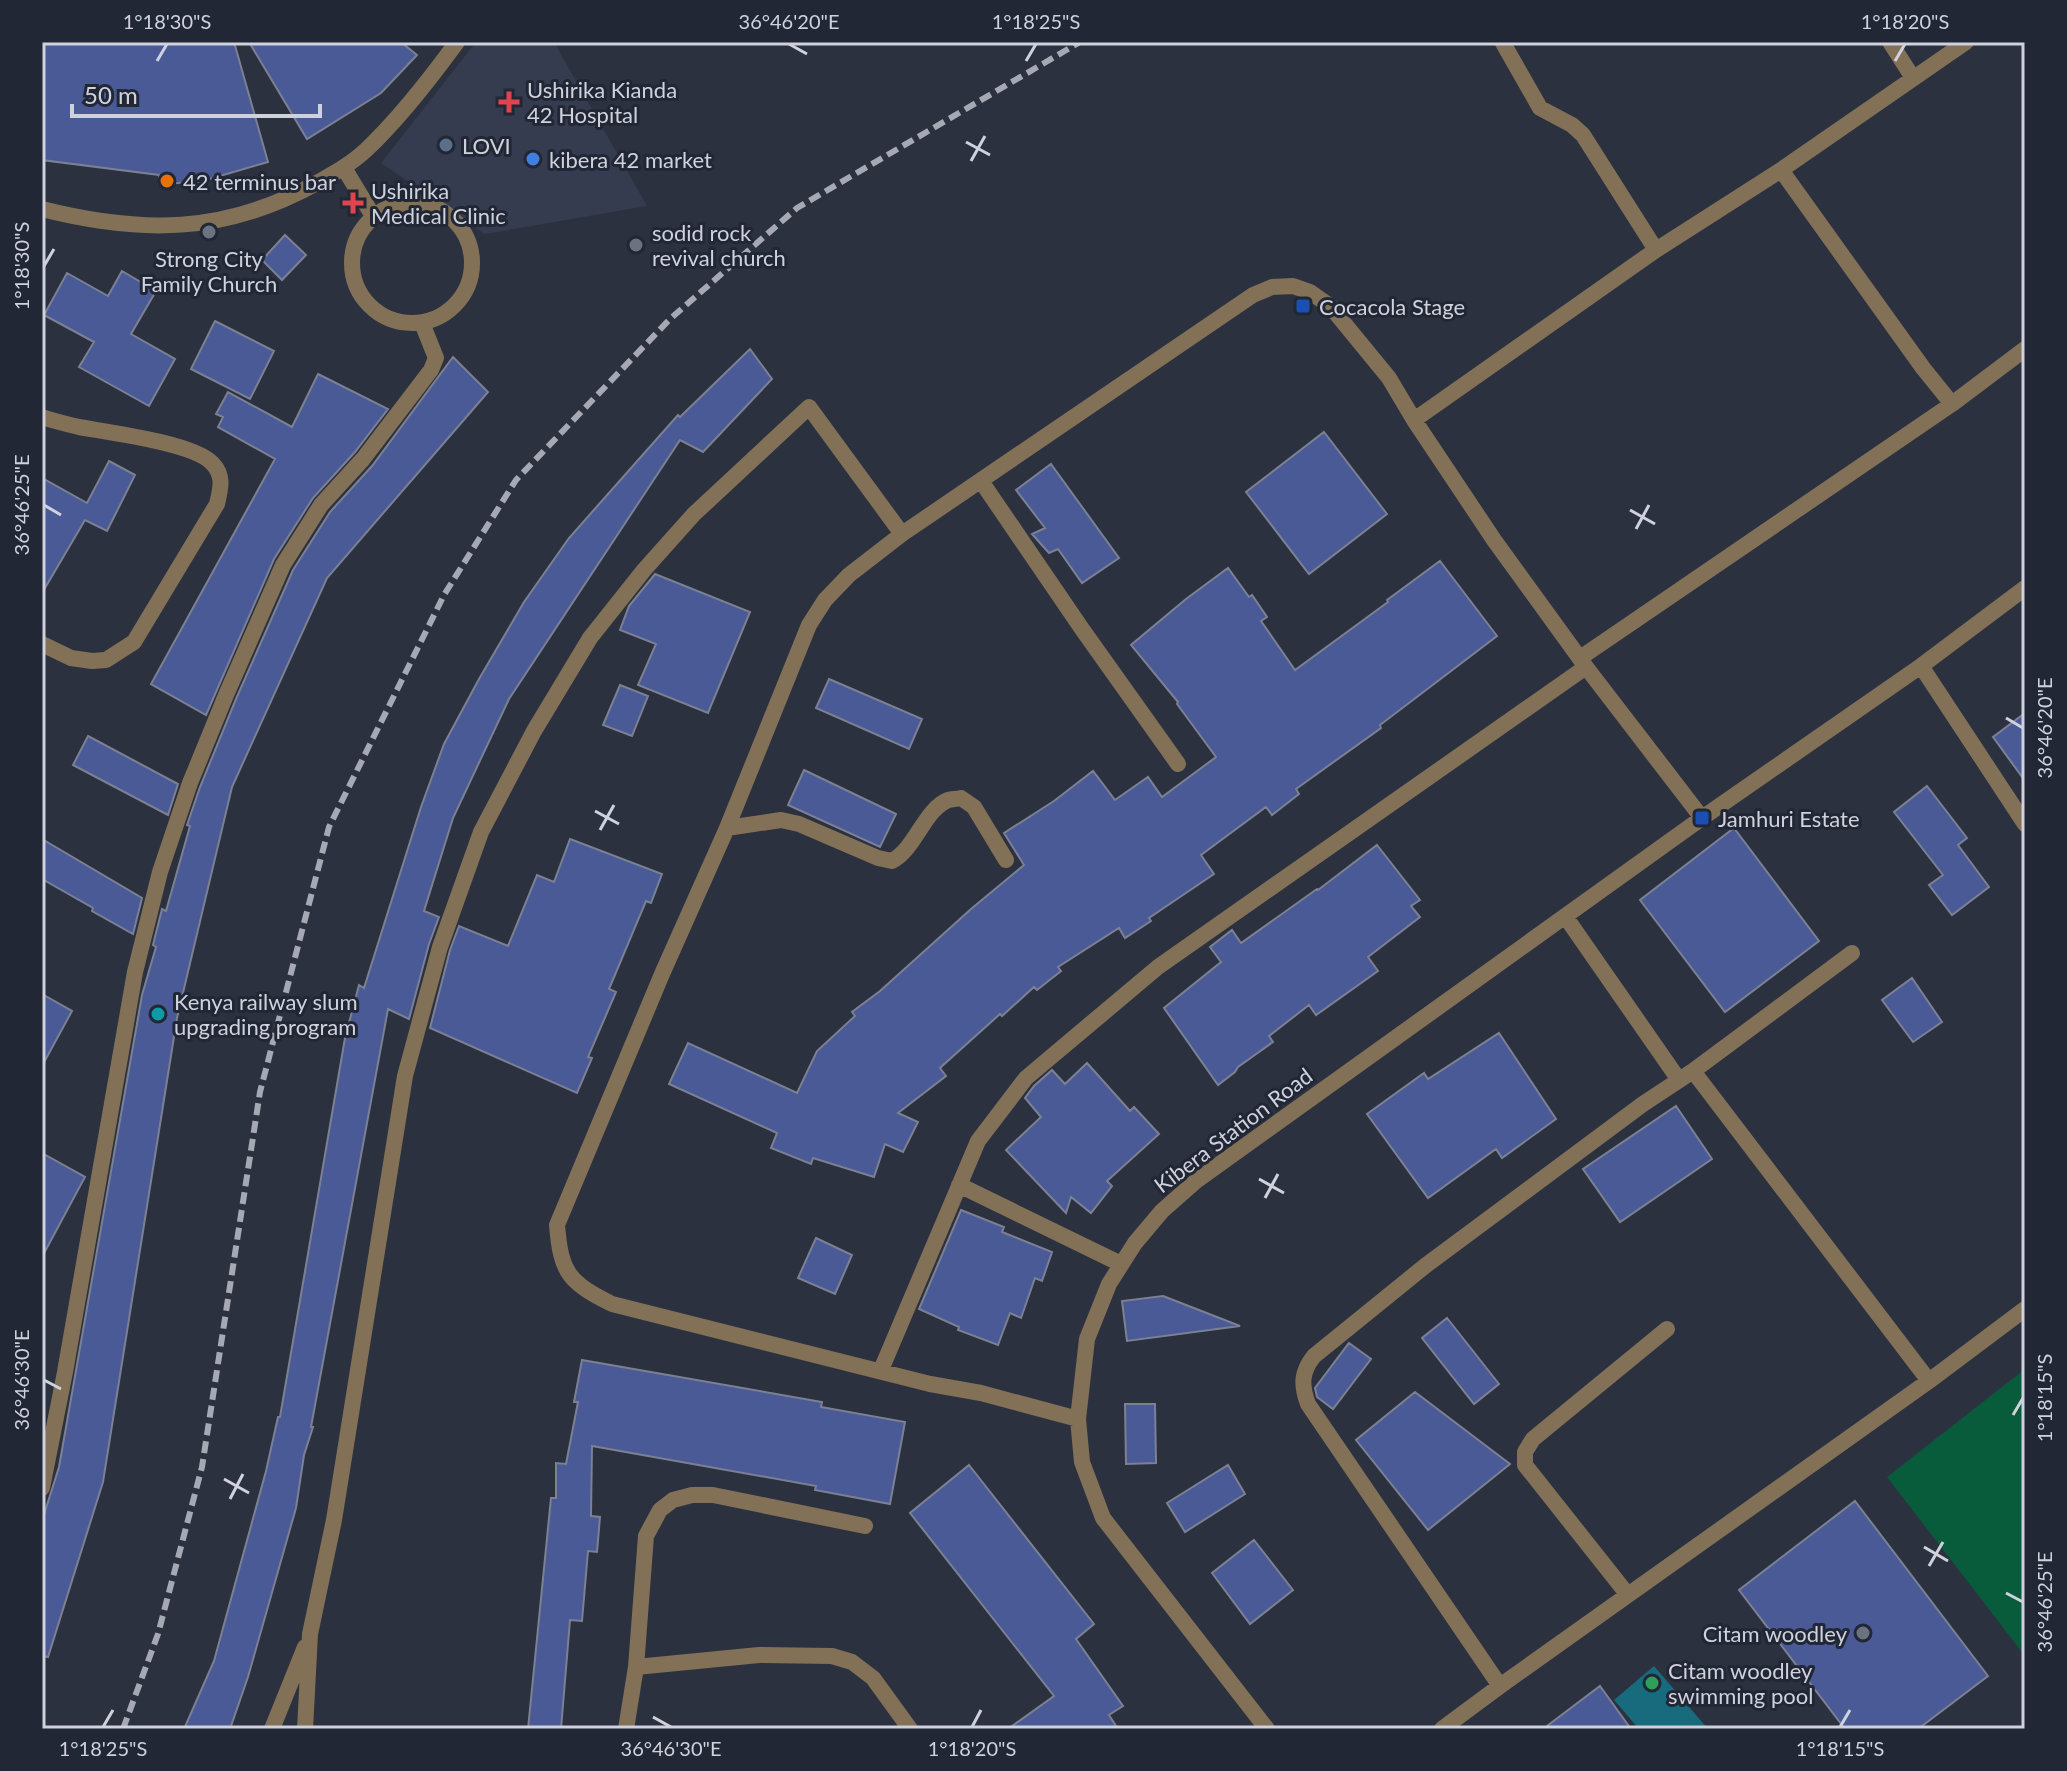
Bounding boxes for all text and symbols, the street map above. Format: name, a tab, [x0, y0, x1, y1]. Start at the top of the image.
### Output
text: 1°18'30"S	[123, 9, 211, 33]
text: 36°46'20"E	[739, 9, 839, 33]
text: 1°18'25"S	[992, 9, 1080, 33]
text: 1°18'20"S	[1861, 9, 1949, 33]
scale bar	[72, 68, 320, 118]
place label: Ushirika Kianda 42 Hospital	[527, 76, 677, 128]
text: 50 m	[84, 80, 138, 109]
marker: Ushirika Kianda 42 Hospital	[498, 91, 520, 113]
place label: LOVI	[462, 132, 511, 159]
marker: LOVI	[437, 136, 455, 154]
place label: kibera 42 market	[549, 146, 712, 173]
marker: kibera 42 market	[524, 150, 542, 168]
place label: 42 terminus bar	[183, 168, 336, 195]
marker: 42 terminus bar	[158, 172, 176, 190]
place label: Ushirika Medical Clinic	[371, 177, 506, 229]
marker: Ushirika Medical Clinic	[342, 192, 364, 214]
place label: sodid rock revival church	[652, 219, 786, 271]
text: 1°18'30"S	[9, 222, 33, 310]
marker: Strong City Family Church	[200, 223, 218, 241]
marker: sodid rock revival church	[627, 236, 645, 254]
place label: Strong City Family Church	[141, 245, 277, 297]
place label: Cocacola Stage	[1319, 293, 1465, 320]
marker: Cocacola Stage	[1294, 297, 1312, 315]
text: 36°46'25"E	[9, 455, 33, 555]
text: 36°46'20"E	[2032, 678, 2056, 778]
place label: Jamhuri Estate	[1718, 805, 1860, 832]
marker: Jamhuri Estate	[1693, 809, 1711, 827]
place label: Kenya railway slum upgrading program	[174, 988, 358, 1040]
marker: Kenya railway slum upgrading program	[149, 1005, 167, 1023]
street label: Kibera Station Road	[1149, 1062, 1317, 1198]
text: 36°46'30"E	[9, 1330, 33, 1430]
text: 1°18'15"S	[2032, 1354, 2056, 1442]
text: 36°46'25"E	[2032, 1552, 2056, 1652]
place label: Citam woodley	[1703, 1620, 1848, 1647]
marker: Citam woodley	[1854, 1624, 1872, 1642]
place label: Citam woodley swimming pool	[1668, 1657, 1813, 1709]
marker: Citam woodley swimming pool	[1643, 1674, 1661, 1692]
text: 1°18'25"S	[59, 1736, 147, 1760]
text: 36°46'30"E	[621, 1736, 721, 1760]
text: 1°18'20"S	[928, 1736, 1016, 1760]
text: 1°18'15"S	[1796, 1736, 1884, 1760]

